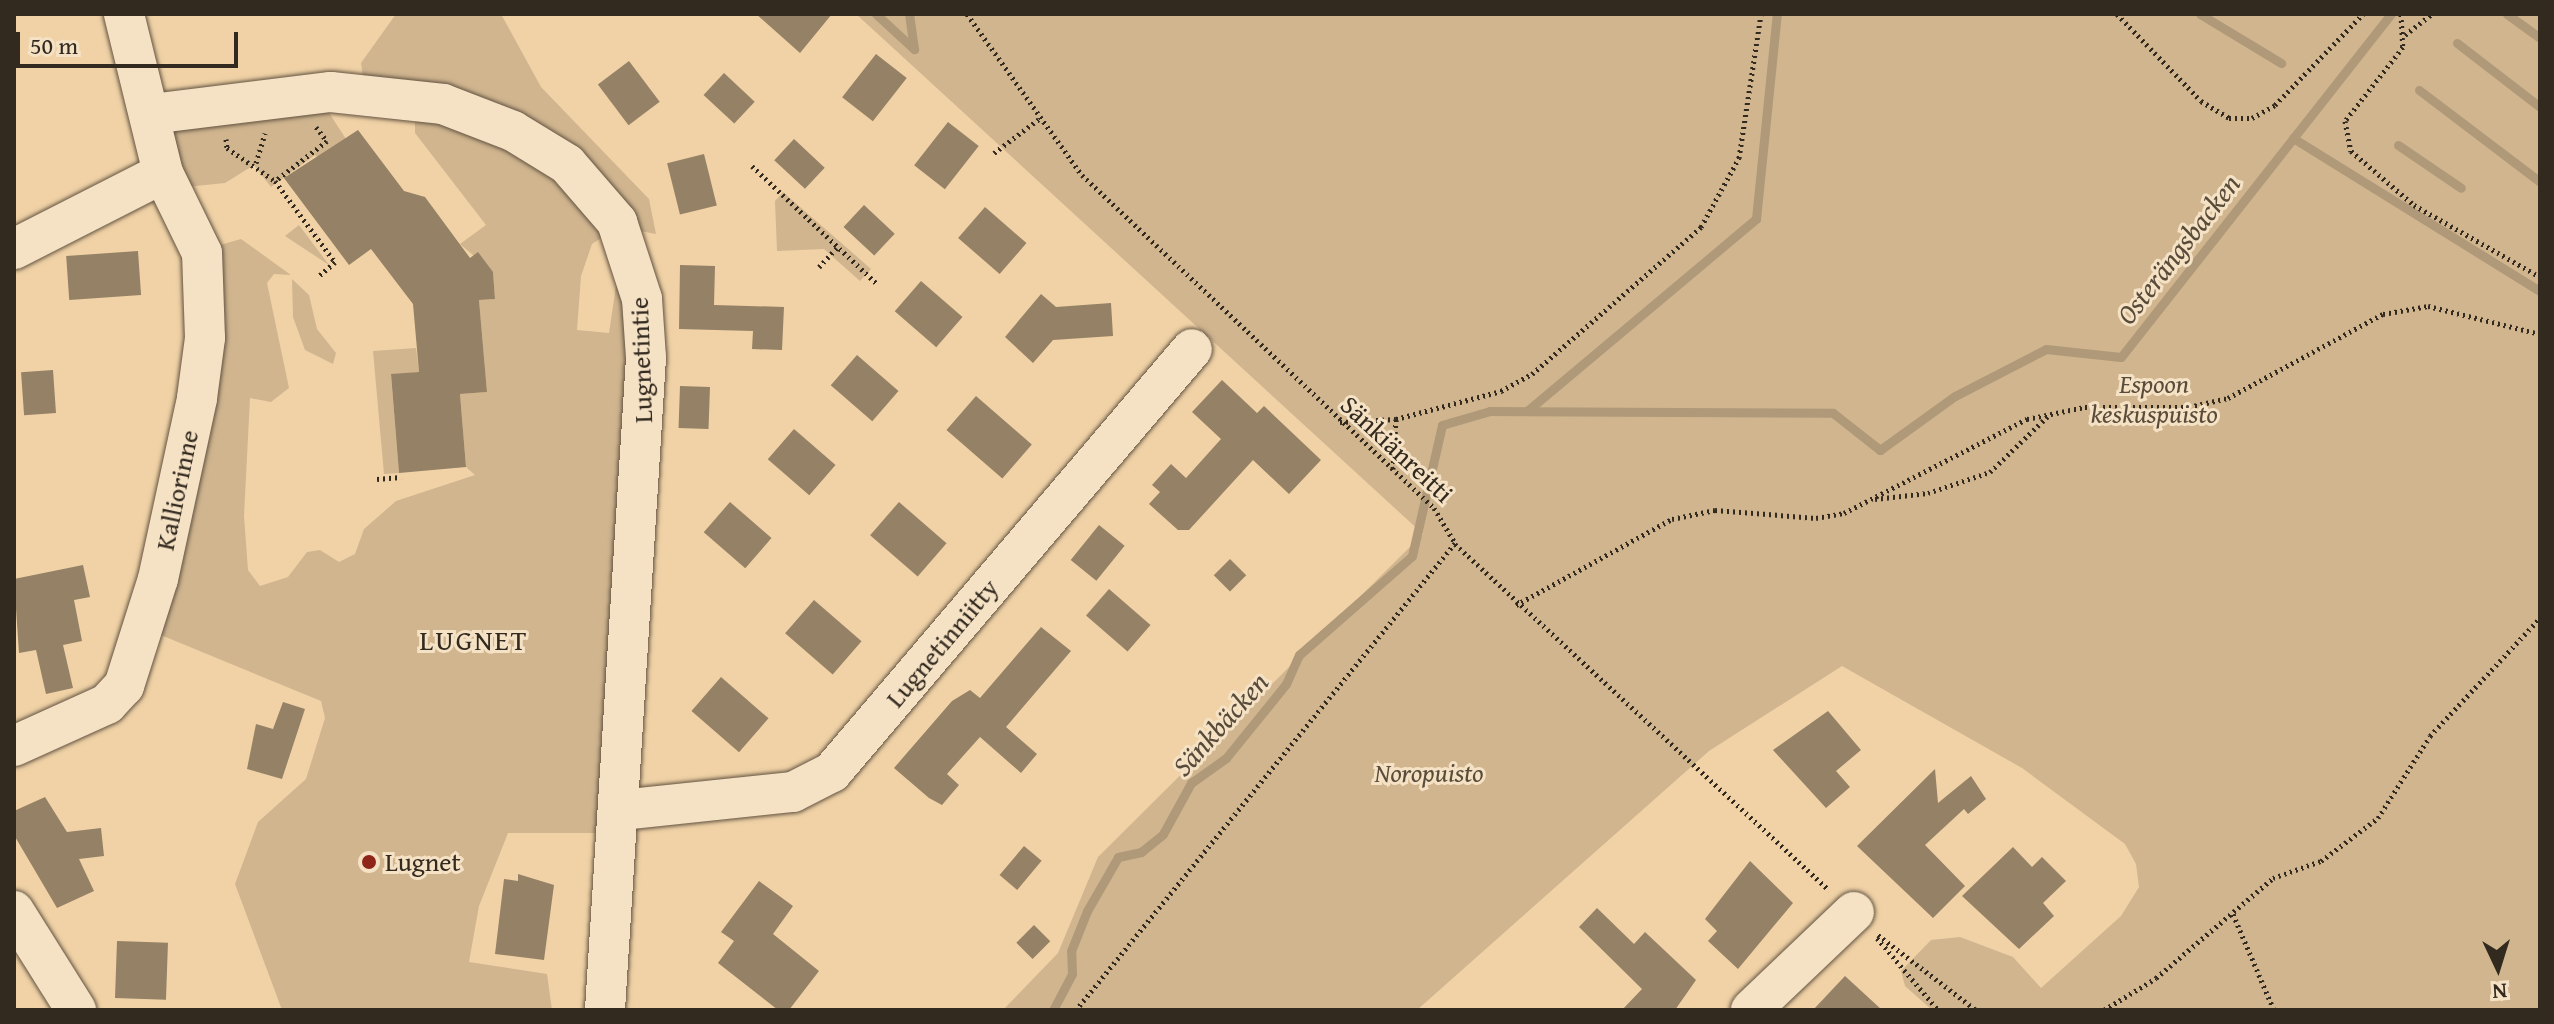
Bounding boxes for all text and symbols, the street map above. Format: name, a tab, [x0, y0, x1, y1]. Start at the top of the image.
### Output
scale bar	[20, 16, 242, 66]
text: 50 m	[30, 28, 78, 63]
water label: Osterängsbacken	[2109, 167, 2247, 331]
street label: Lugnetintie	[623, 296, 659, 424]
park label: Espoon keskuspuisto	[2090, 368, 2218, 430]
street label: Sänkiänreitti	[1334, 389, 1460, 509]
street label: Kalliorinne	[149, 427, 205, 553]
street label: Lugnetinniitty	[879, 572, 1005, 714]
district label: LUGNET	[420, 623, 528, 657]
water label: Sänkbäcken	[1165, 665, 1275, 783]
park label: Noropuisto	[1375, 757, 1483, 789]
place label: Lugnet	[385, 846, 461, 878]
marker: Lugnet	[360, 853, 378, 871]
north arrow	[2458, 928, 2538, 1008]
text: N	[2491, 975, 2508, 1008]

